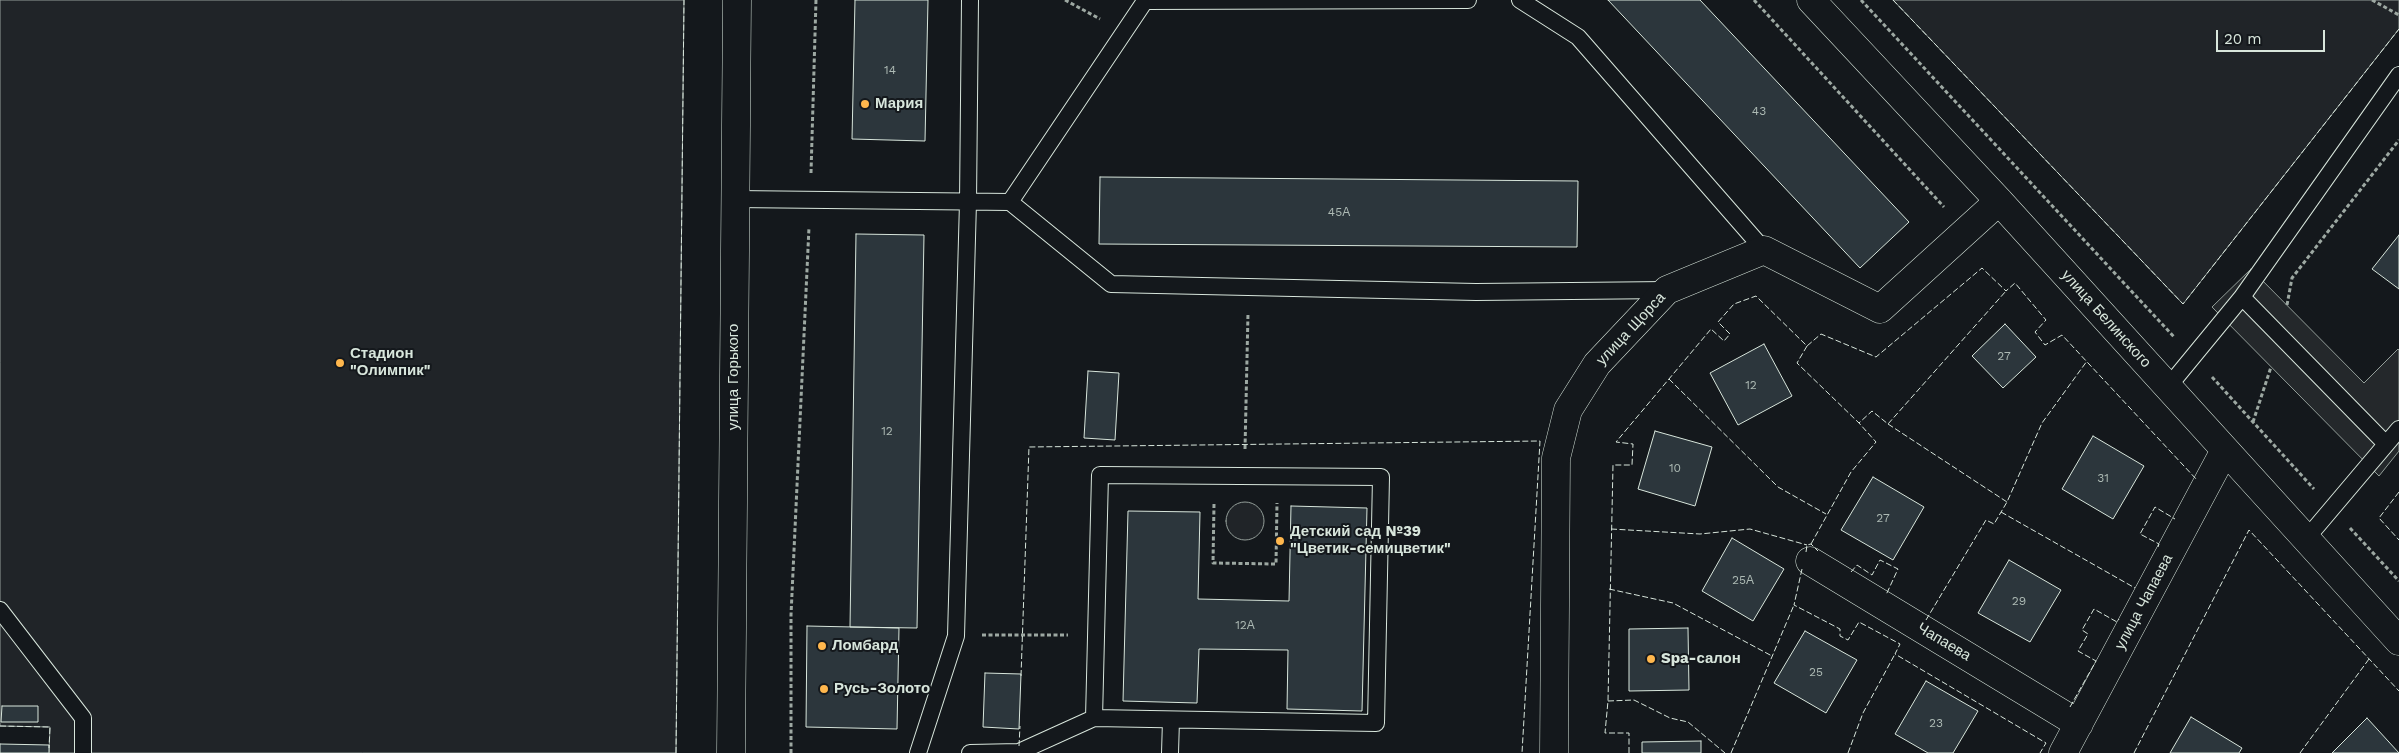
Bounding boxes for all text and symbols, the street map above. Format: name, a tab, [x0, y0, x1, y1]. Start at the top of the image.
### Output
scale bar	[2219, 20, 2328, 52]
text: 20 m	[2224, 30, 2262, 48]
house number: 14	[884, 63, 896, 77]
place label: Мария	[875, 95, 923, 113]
marker: Мария	[859, 98, 871, 110]
house number: 43	[1752, 104, 1766, 118]
house number: 45А	[1328, 205, 1350, 219]
street label: улица Белинского	[2057, 266, 2155, 372]
street label: улица Щорса	[1593, 289, 1669, 369]
street label: улица Горького	[725, 324, 743, 430]
place label: Стадион "Олимпик"	[350, 345, 431, 380]
house number: 27	[1997, 349, 2011, 363]
marker: Стадион "Олимпик"	[334, 357, 346, 369]
house number: 12	[1745, 378, 1757, 392]
house number: 12	[881, 424, 893, 438]
house number: 10	[1669, 461, 1681, 475]
house number: 31	[2097, 471, 2109, 485]
house number: 27	[1876, 511, 1890, 525]
place label: Детский сад №39 "Цветик-семицветик"	[1290, 523, 1451, 558]
marker: Детский сад №39 "Цветик-семицветик"	[1274, 535, 1286, 547]
street label: улица Чапаева	[2111, 551, 2177, 653]
house number: 25А	[1732, 573, 1754, 587]
house number: 29	[2012, 594, 2026, 608]
house number: 12А	[1235, 618, 1255, 632]
street label: Чапаева	[1914, 619, 1974, 665]
place label: Ломбард	[832, 637, 898, 655]
marker: Ломбард	[816, 640, 828, 652]
place label: Spa-салон	[1661, 650, 1741, 668]
marker: Spa-салон	[1645, 653, 1657, 665]
house number: 25	[1809, 665, 1823, 679]
place label: Русь-Золото	[834, 680, 930, 698]
marker: Русь-Золото	[818, 683, 830, 695]
house number: 23	[1929, 716, 1943, 730]

